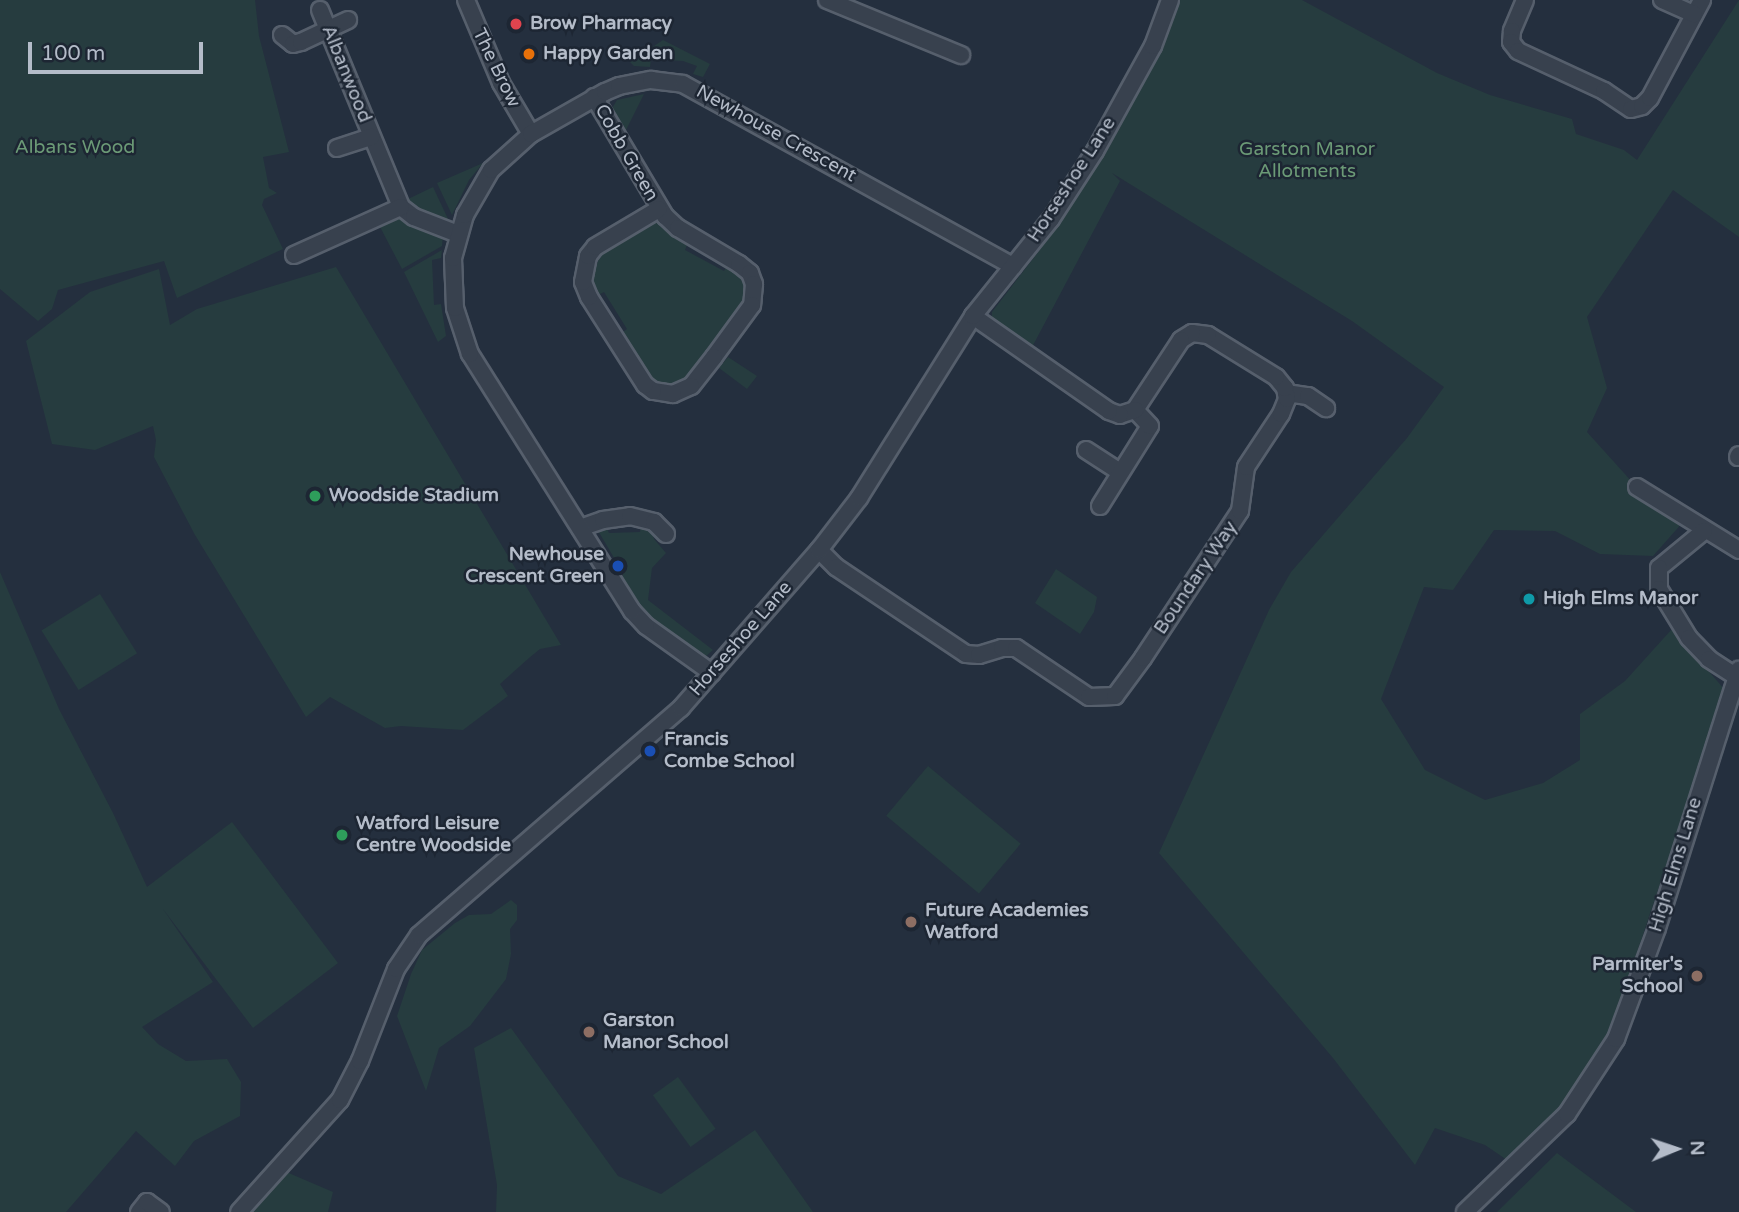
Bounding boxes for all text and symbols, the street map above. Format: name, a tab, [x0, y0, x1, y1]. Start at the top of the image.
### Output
place label: Brow Pharmacy	[530, 13, 672, 35]
marker: Brow Pharmacy	[508, 16, 524, 32]
street label: Albanwood	[316, 22, 376, 126]
street label: The Brow	[467, 25, 525, 111]
scale bar	[32, 28, 206, 72]
text: 100 m	[41, 41, 105, 66]
place label: Happy Garden	[543, 43, 673, 65]
marker: Happy Garden	[521, 46, 537, 62]
street label: Newhouse Crescent	[692, 81, 860, 187]
street label: Cobb Green	[589, 101, 663, 205]
street label: Horseshoe Lane	[1023, 113, 1121, 247]
park label: Albans Wood	[15, 137, 135, 159]
park label: Garston Manor Allotments	[1239, 139, 1375, 183]
place label: Woodside Stadium	[329, 485, 499, 507]
marker: Woodside Stadium	[307, 488, 323, 504]
street label: Boundary Way	[1150, 517, 1242, 639]
place label: Newhouse Crescent Green	[465, 544, 604, 588]
marker: Newhouse Crescent Green	[610, 558, 626, 574]
street label: Horseshoe Lane	[685, 577, 797, 701]
place label: High Elms Manor	[1543, 588, 1698, 610]
marker: High Elms Manor	[1521, 591, 1537, 607]
place label: Francis Combe School	[664, 729, 795, 773]
marker: Francis Combe School	[642, 743, 658, 759]
street label: High Elms Lane	[1645, 795, 1707, 935]
place label: Watford Leisure Centre Woodside	[356, 813, 511, 857]
marker: Watford Leisure Centre Woodside	[334, 827, 350, 843]
place label: Future Academies Watford	[925, 900, 1089, 944]
marker: Future Academies Watford	[903, 914, 919, 930]
place label: Parmiter's School	[1592, 954, 1683, 998]
marker: Parmiter's School	[1689, 968, 1705, 984]
place label: Garston Manor School	[603, 1010, 729, 1054]
marker: Garston Manor School	[581, 1024, 597, 1040]
north arrow	[1641, 1114, 1711, 1184]
text: N	[1686, 1140, 1708, 1156]

